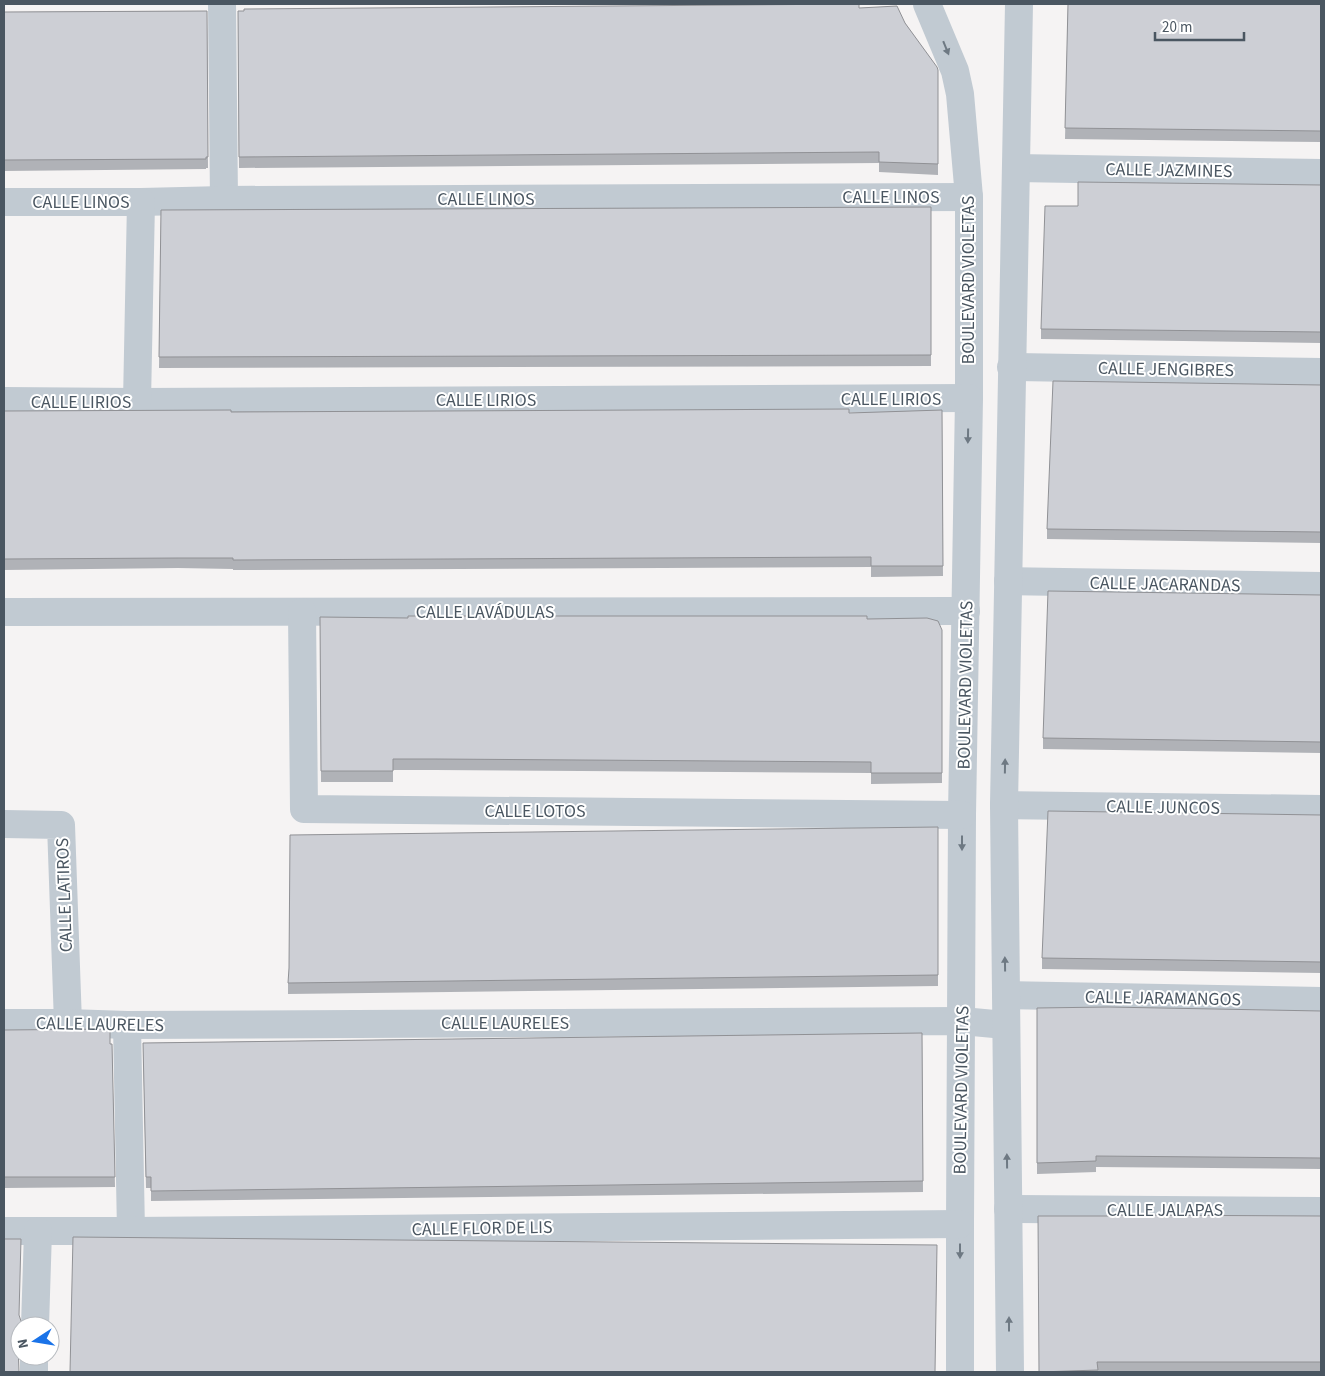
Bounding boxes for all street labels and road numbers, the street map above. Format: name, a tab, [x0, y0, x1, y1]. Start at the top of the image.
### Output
street label: CALLE JAZMINES	[1105, 157, 1233, 184]
street label: CALLE LINOS	[842, 185, 940, 210]
street label: CALLE LINOS	[437, 187, 535, 212]
street label: CALLE LINOS	[32, 190, 130, 215]
street label: BOULEVARD VIOLETAS	[956, 196, 981, 364]
street label: CALLE JENGIBRES	[1098, 356, 1234, 383]
street label: CALLE LIRIOS	[841, 387, 941, 412]
street label: CALLE LIRIOS	[436, 388, 536, 413]
street label: CALLE LIRIOS	[31, 390, 131, 415]
street label: CALLE JACARANDAS	[1089, 571, 1241, 598]
street label: CALLE LAVÁDULAS	[416, 600, 554, 625]
street label: BOULEVARD VIOLETAS	[952, 601, 979, 770]
street label: CALLE JUNCOS	[1106, 794, 1220, 821]
street label: CALLE LOTOS	[484, 799, 586, 824]
street label: CALLE LATIROS	[50, 837, 79, 953]
street label: CALLE JARAMANGOS	[1085, 985, 1241, 1012]
street label: BOULEVARD VIOLETAS	[948, 1006, 975, 1175]
street label: CALLE LAURELES	[36, 1011, 164, 1038]
street label: CALLE LAURELES	[441, 1011, 569, 1036]
street label: CALLE JALAPAS	[1107, 1198, 1223, 1223]
street label: CALLE FLOR DE LIS	[411, 1215, 553, 1242]

